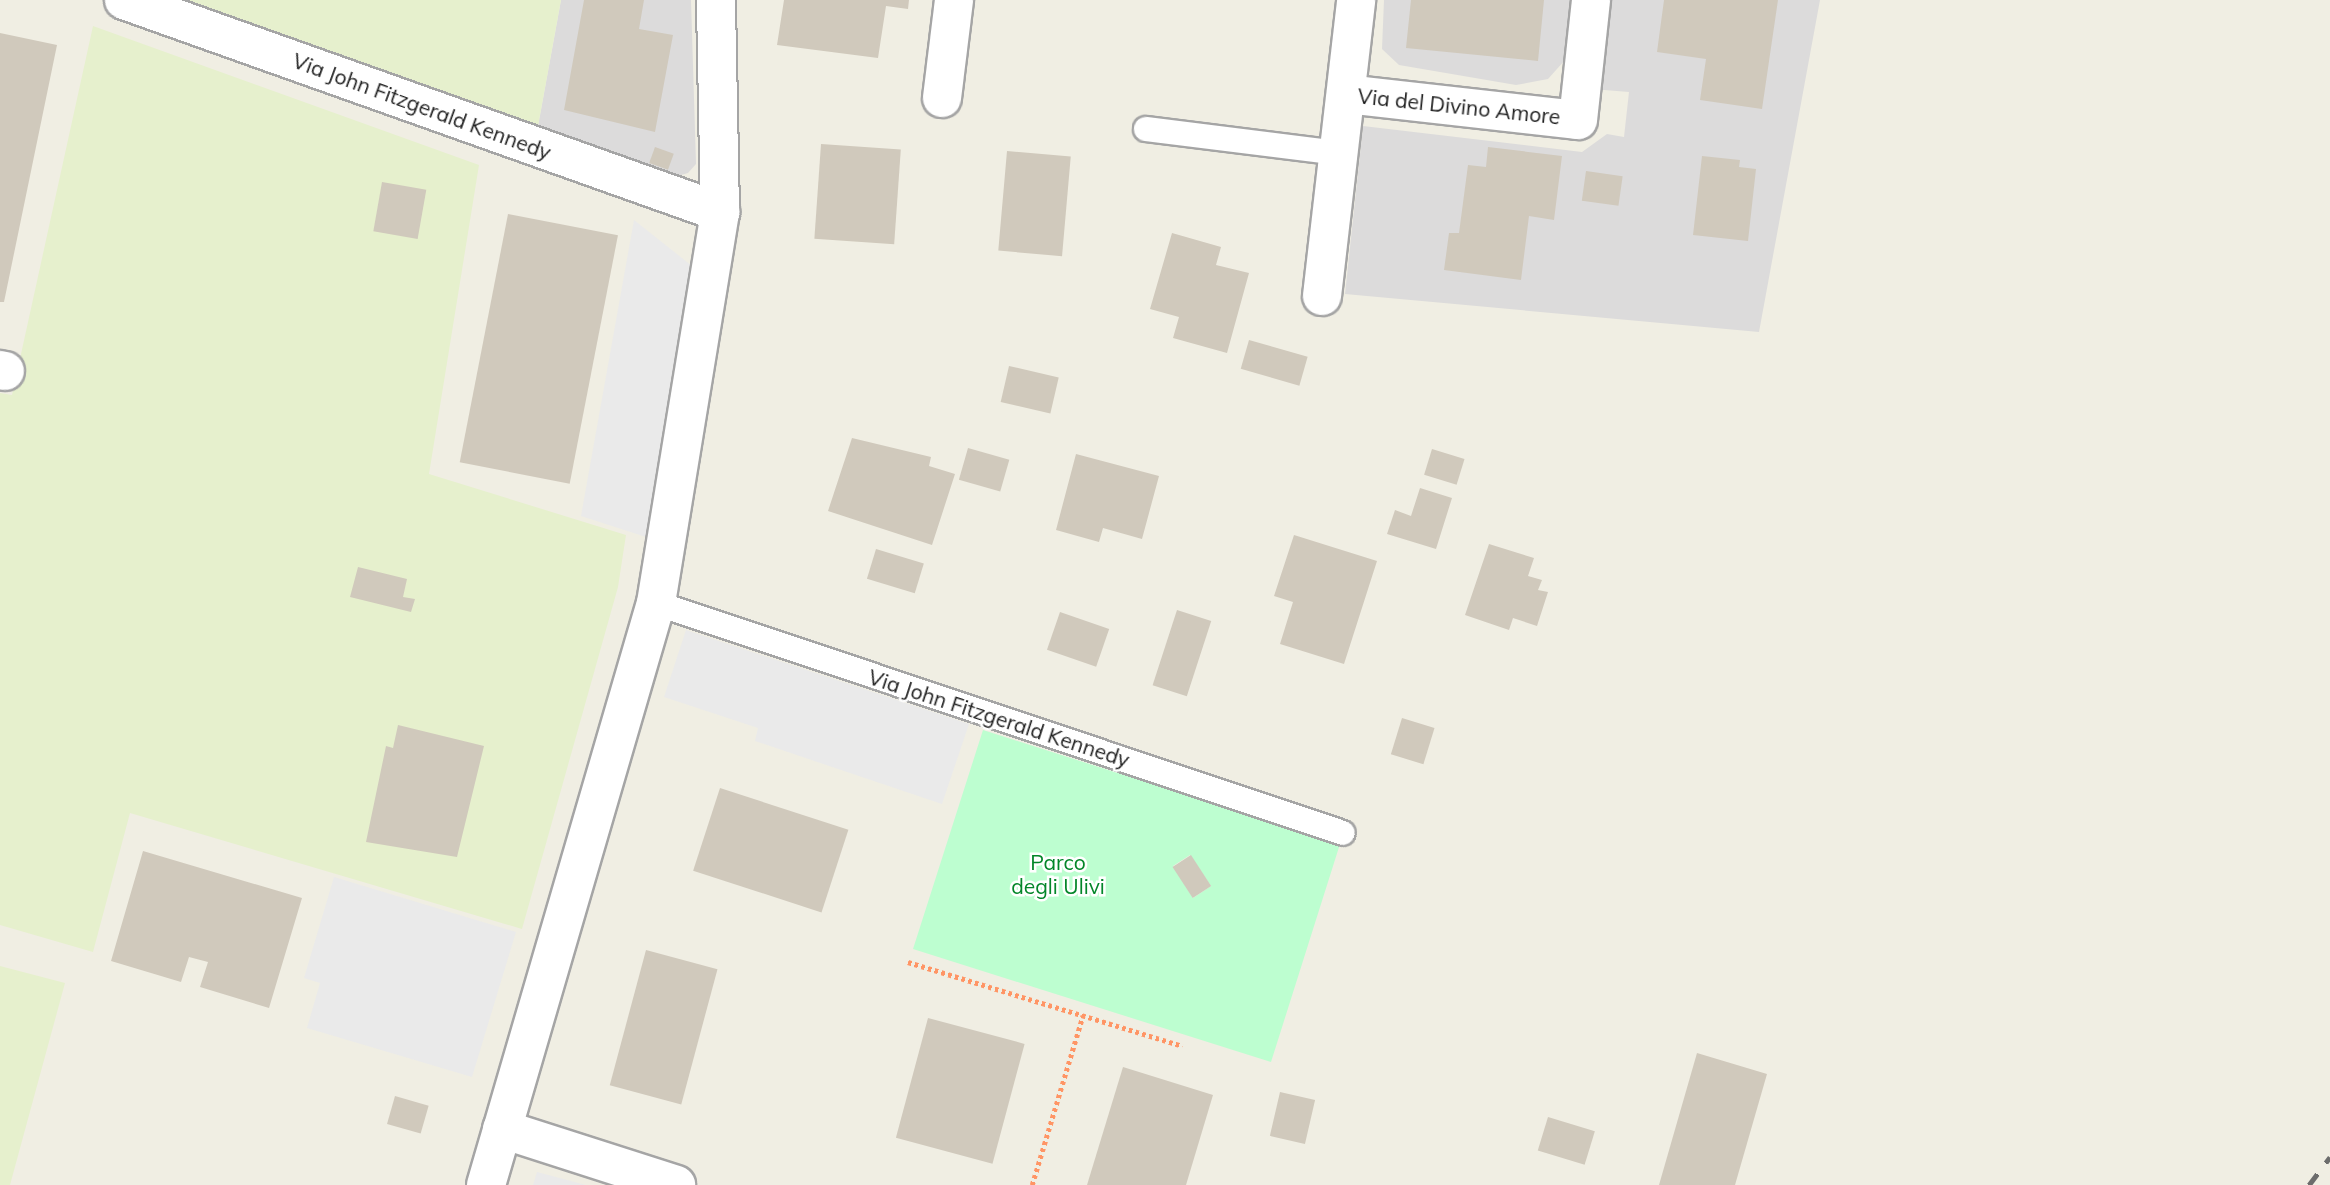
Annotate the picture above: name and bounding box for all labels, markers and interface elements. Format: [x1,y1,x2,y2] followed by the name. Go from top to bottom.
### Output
[289,47,555,165] street label: Via John Fitzgerald Kennedy
[1356,83,1562,129] street label: Via del Divino Amore
[865,664,1133,772] street label: Via John Fitzgerald Kennedy
[1011,849,1105,899] park label: Parco degli Ulivi

